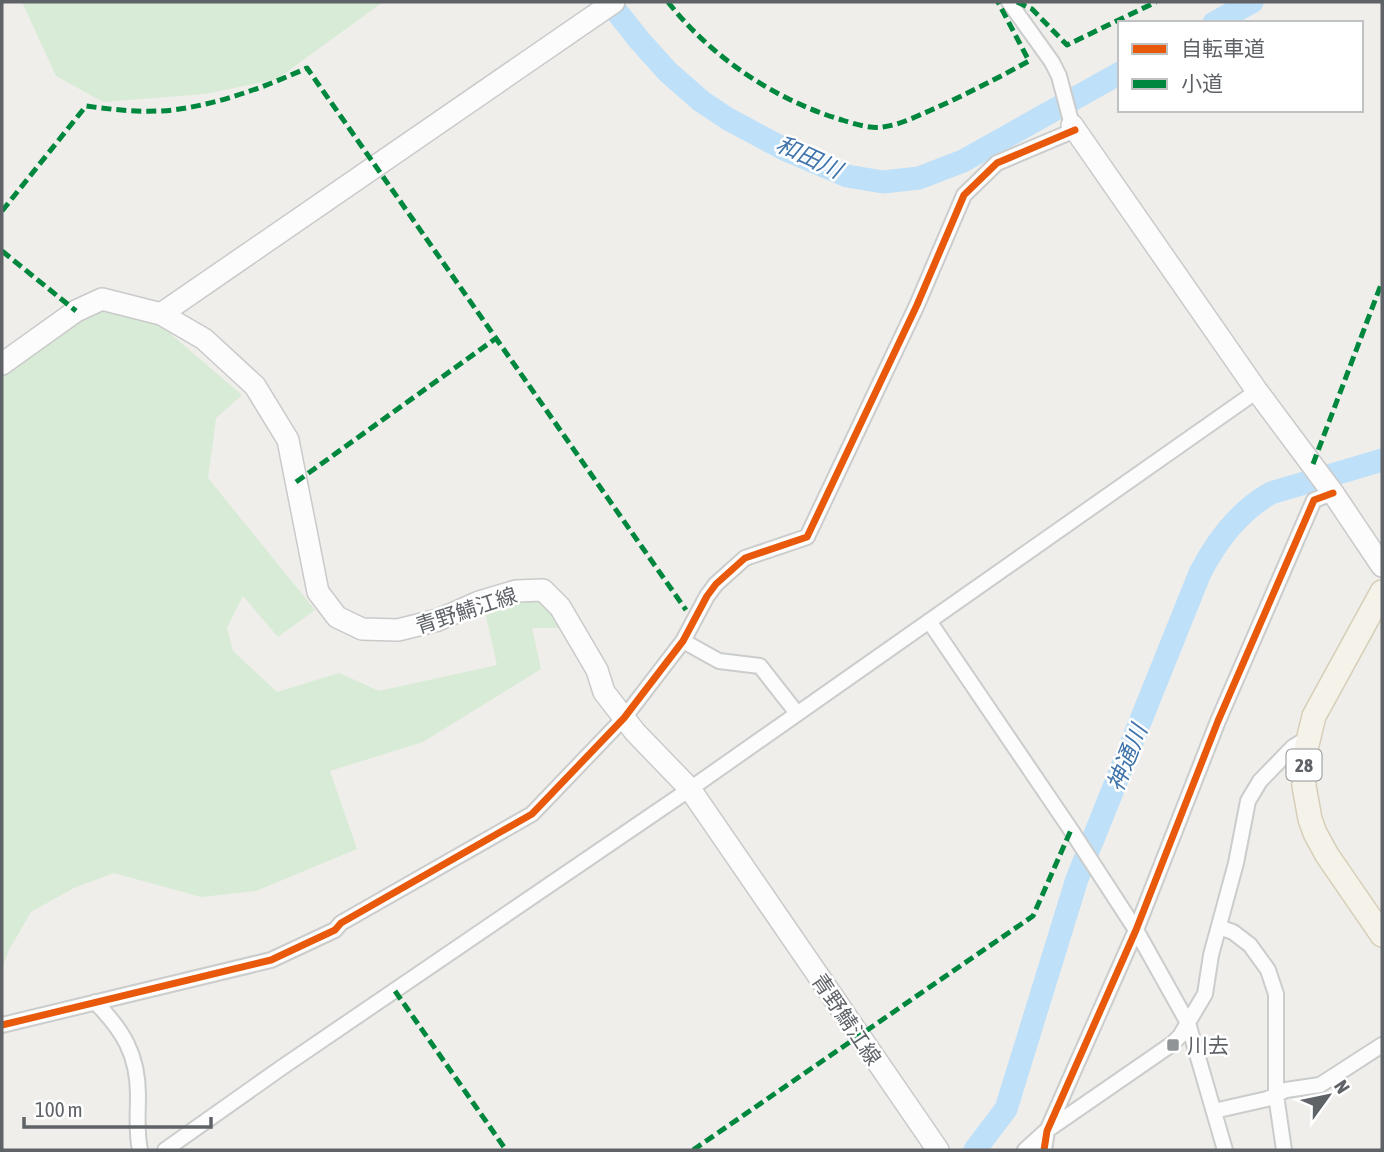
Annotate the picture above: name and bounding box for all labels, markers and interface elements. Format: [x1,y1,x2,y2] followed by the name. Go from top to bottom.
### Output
[1118,21,1363,112] legend
[1181,36,1265,60] text: 自転車道
[1181,71,1223,95] text: 小道
[772,131,848,185] water label: 和田川
[412,582,520,638] street label: 青野鯖江線
[1102,718,1153,795] water label: 神通川
[1286,750,1322,780] road number: 28
[808,969,886,1069] street label: 青野鯖江線
[1187,1033,1229,1057] place label: 川去
[1165,1037,1181,1053] marker: 川去
[1293,1061,1363,1131] north arrow
[1330,1076,1355,1097] text: N
[24,1086,212,1130] scale bar
[35,1097,83,1121] text: 100 m

